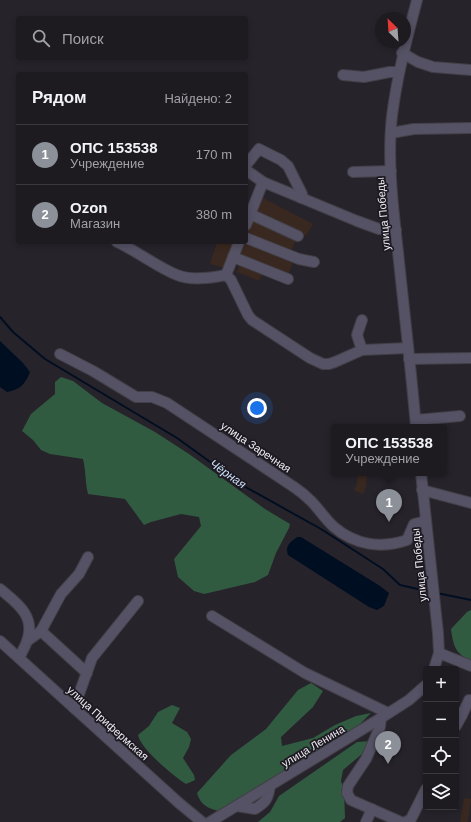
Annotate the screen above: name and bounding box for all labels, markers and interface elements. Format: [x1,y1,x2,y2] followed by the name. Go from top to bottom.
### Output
[375,12,411,48] north arrow
[16,16,248,60] search box
[30,27,52,49] icon: search
[62,30,104,47] text: Поиск
[32,88,87,107] text: Рядом
[164,91,232,106] text: Найдено: 2
[70,139,158,156] text: ОПС 153538
[41,147,49,162] text: 1
[196,147,232,162] text: 170 m
[70,156,145,171] text: Учреждение
[374,177,392,251] street label: улица Победы
[70,199,108,216] text: Ozon
[41,207,49,222] text: 2
[196,207,232,222] text: 380 m
[70,216,120,231] text: Магазин
[247,398,267,418] your location
[219,419,293,475] street label: улица Заречная
[331,424,447,476] popup
[345,434,433,451] text: ОПС 153538
[345,451,420,466] text: Учреждение
[207,456,249,492] water label: Чёрная
[376,489,402,522] pin: 1
[409,528,429,602] street label: улица Победы
[423,666,459,810] map controls
[423,666,459,702] button: +
[65,683,151,763] street label: улица Прифермская
[423,702,459,738] button: −
[279,722,347,769] street label: улица Ленина
[375,731,401,764] pin: 2
[423,738,459,774] button: locate
[423,774,459,810] button: layers

